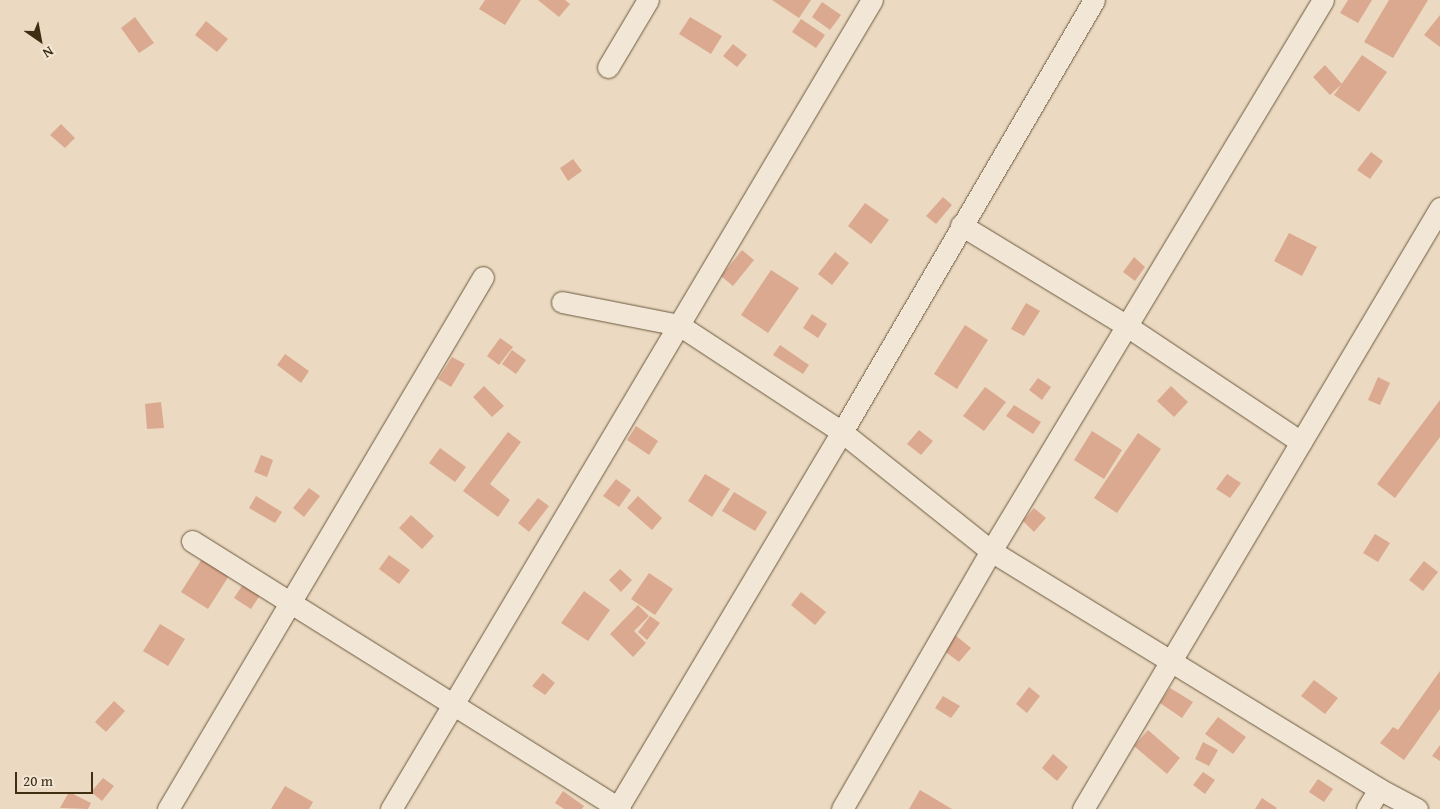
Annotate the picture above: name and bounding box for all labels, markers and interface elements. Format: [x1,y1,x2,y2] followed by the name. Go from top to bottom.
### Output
[15,15,65,65] north arrow
[39,42,58,64] text: N
[18,762,95,794] scale bar
[23,770,53,791] text: 20 m

